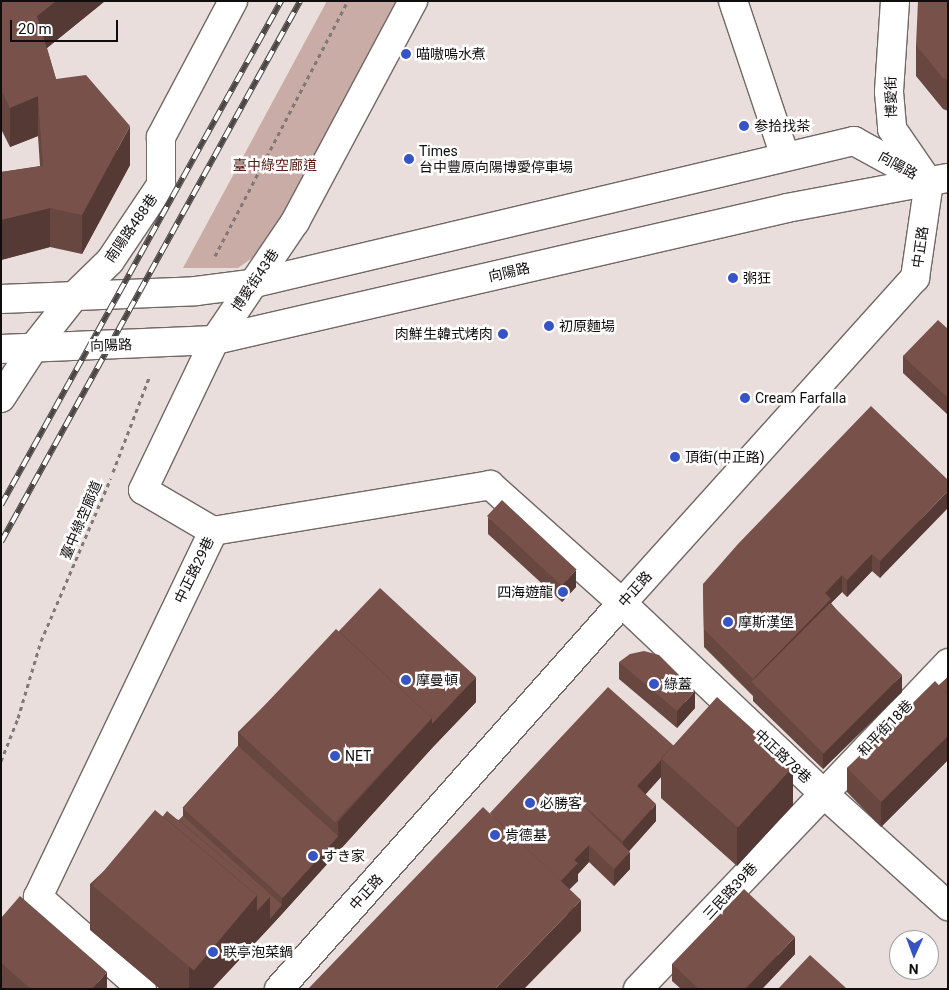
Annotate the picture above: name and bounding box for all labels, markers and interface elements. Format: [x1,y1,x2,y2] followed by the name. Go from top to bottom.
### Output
[12,10,120,42] scale bar
[18,20,52,38] text: 20 m
[416,46,486,62] place label: 喵嗷嗚水煮
[400,48,412,60] marker: 喵嗷嗚水煮
[882,76,900,118] street label: 博愛街
[754,118,810,134] place label: 参拾找茶
[738,120,750,132] marker: 参拾找茶
[419,143,573,176] place label: Times 台中豐原向陽博愛停車場
[876,147,920,183] street label: 向陽路
[403,153,415,165] marker: Times 台中豐原向陽博愛停車場
[233,157,317,173] park label: 臺中綠空廊道
[101,191,161,265] street label: 南陽路488巷
[909,225,931,269] street label: 中正路
[228,246,282,314] street label: 博愛街43巷
[487,259,531,285] street label: 向陽路
[743,270,771,286] place label: 粥狂
[727,272,739,284] marker: 粥狂
[559,318,615,334] place label: 初原麵場
[543,320,555,332] marker: 初原麵場
[395,326,493,342] place label: 肉鮮生韓式烤肉
[497,328,509,340] marker: 肉鮮生韓式烤肉
[90,336,132,354] street label: 向陽路
[755,390,846,406] place label: Cream Farfalla
[739,392,751,404] marker: Cream Farfalla
[685,449,765,465] place label: 頂街(中正路)
[669,451,681,463] marker: 頂街(中正路)
[57,478,105,562] street label: 臺中綠空廊道
[171,534,217,606] street label: 中正路29巷
[615,568,655,610] street label: 中正路
[497,584,553,600] place label: 四海遊龍
[557,586,569,598] marker: 四海遊龍
[738,614,794,630] place label: 摩斯漢堡
[722,616,734,628] marker: 摩斯漢堡
[416,672,458,688] place label: 摩曼頓
[400,674,412,686] marker: 摩曼頓
[664,676,692,692] place label: 綠蓋
[648,678,660,690] marker: 綠蓋
[854,696,916,760] street label: 和平街18巷
[751,725,815,787] street label: 中正路78巷
[345,748,371,764] place label: NET
[329,750,341,762] marker: NET
[540,795,582,811] place label: 必勝客
[524,797,536,809] marker: 必勝客
[505,827,547,843] place label: 肯德基
[489,829,501,841] marker: 肯德基
[323,848,365,864] place label: すき家
[307,850,319,862] marker: すき家
[699,859,761,923] street label: 三民路39巷
[346,871,386,913] street label: 中正路
[889,930,939,980] north arrow
[223,944,293,960] place label: 联亭泡菜鍋
[207,946,219,958] marker: 联亭泡菜鍋
[908,961,919,977] text: N

